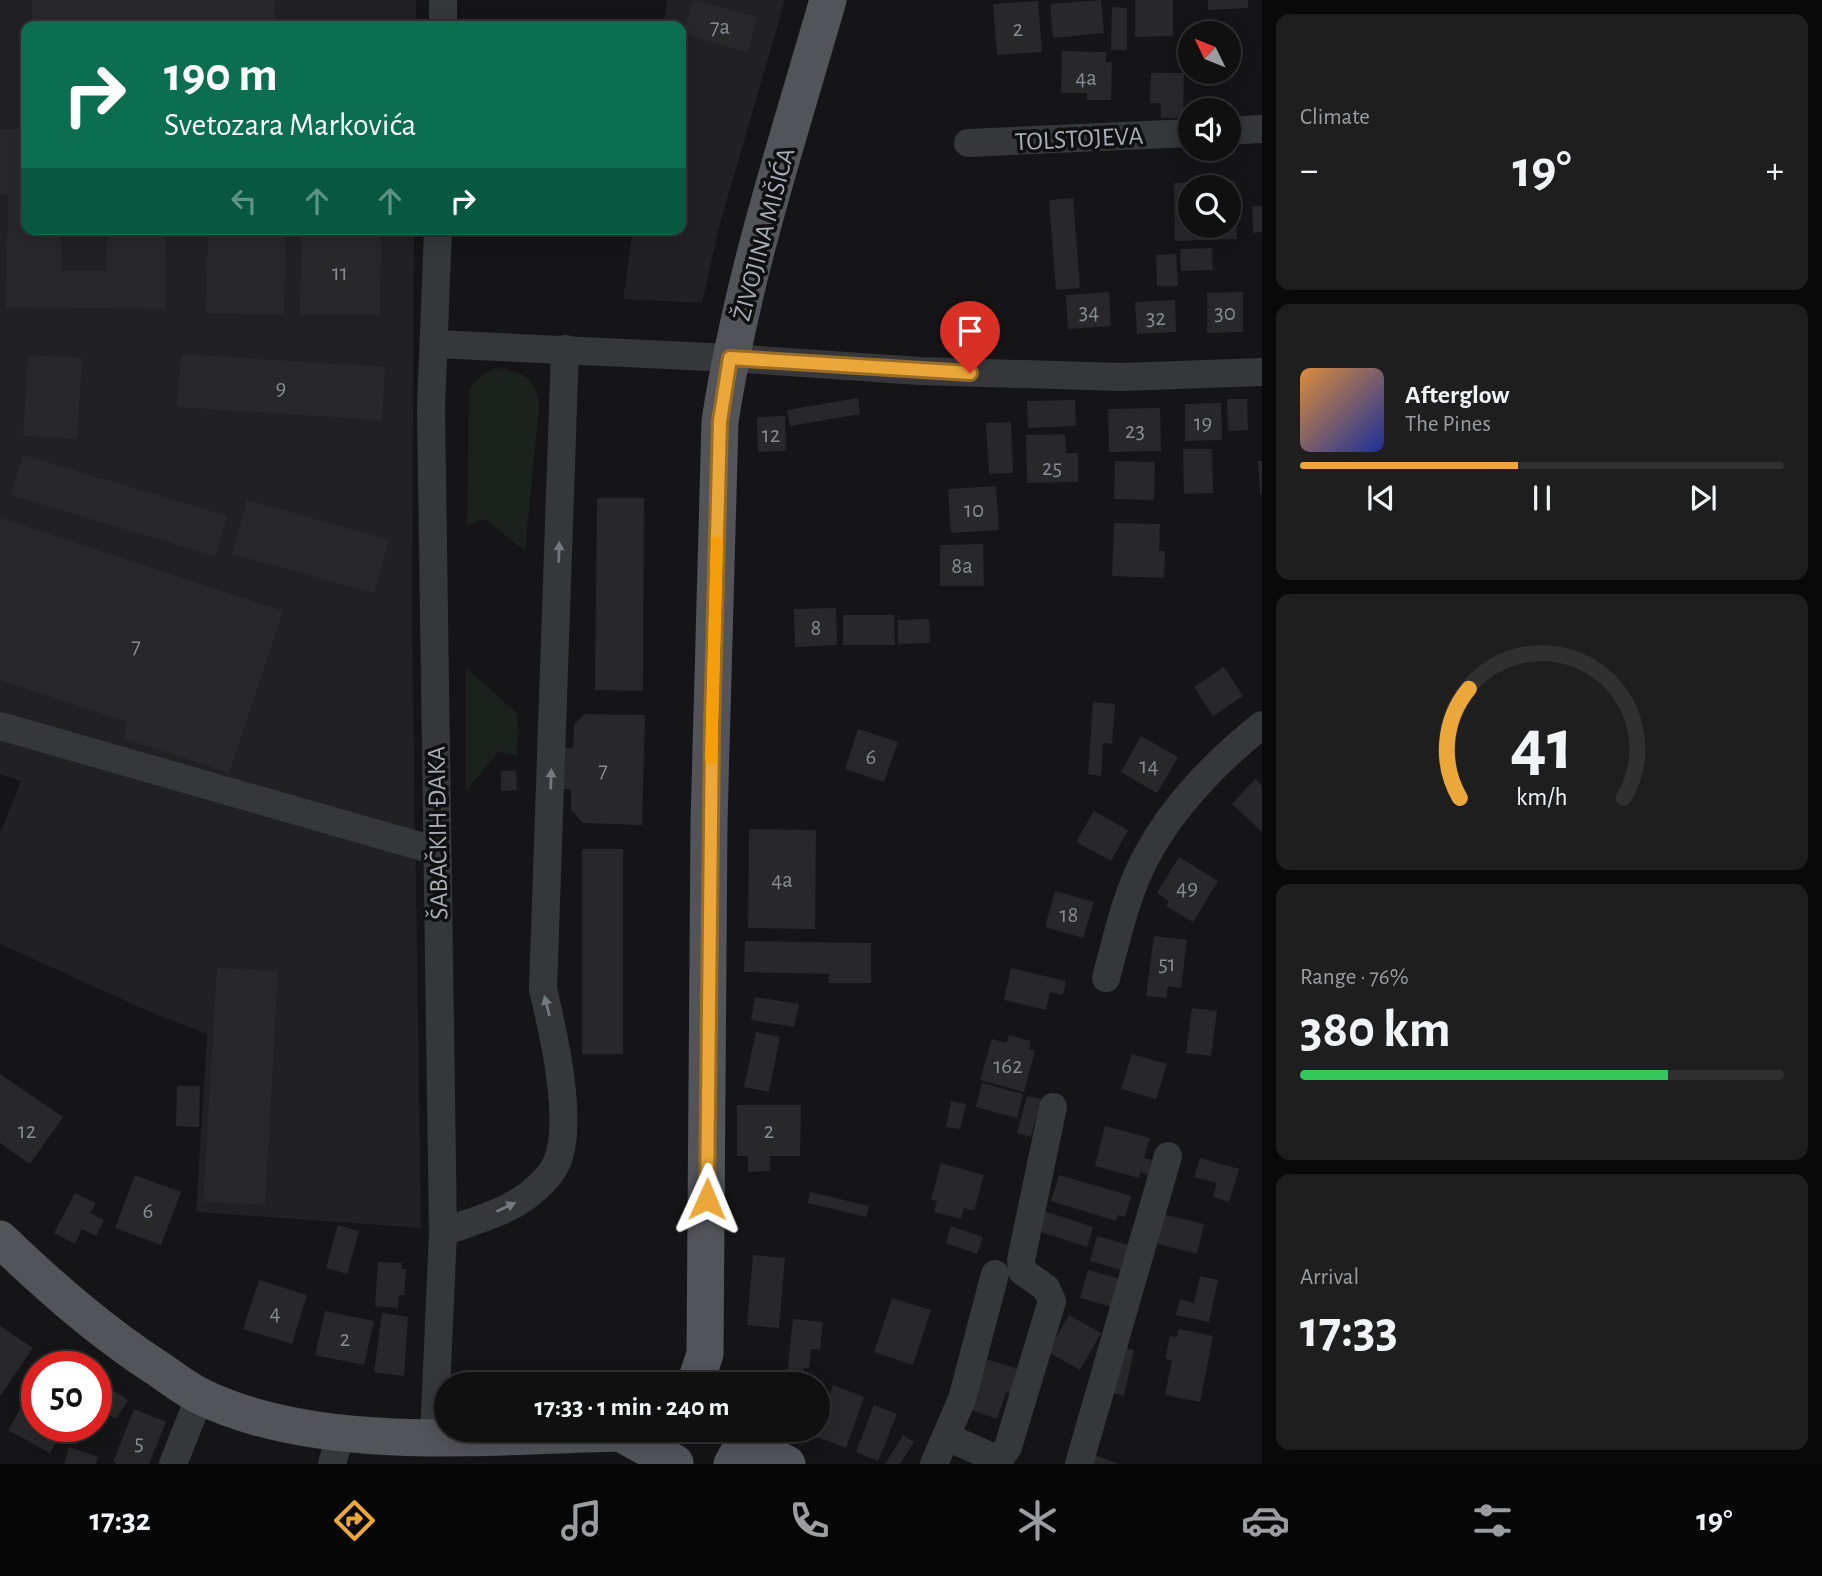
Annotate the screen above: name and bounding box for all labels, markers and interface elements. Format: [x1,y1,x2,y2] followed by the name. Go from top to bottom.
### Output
[710,16,730,39] house number: 7a
[1013,18,1023,41] house number: 2
[1178,21,1241,84] north arrow
[1178,21,1241,238] map controls
[49,49,140,140] icon: right
[164,51,278,100] text: 190 m
[1075,67,1097,90] house number: 4a
[1178,98,1241,161] button: sound
[1300,106,1370,129] text: Climate
[164,109,416,141] text: Svetozara Markovića
[1014,123,1144,155] street label: TOLSTOJEVA
[726,144,800,324] street label: ŽIVOJINA MIŠIĆA
[1512,144,1572,196] text: 19°
[1300,152,1318,190] text: −
[1766,152,1784,190] text: +
[1178,175,1241,238] button: search
[225,182,263,220] icon: left
[298,182,336,220] icon: ahead
[371,182,409,220] icon: ahead
[444,182,482,220] icon: right
[332,262,348,285] house number: 11
[940,301,1000,373] pin
[1079,301,1099,324] house number: 34
[1214,302,1236,325] house number: 30
[1146,307,1166,330] house number: 32
[951,312,989,350] icon: arrive
[276,377,286,400] house number: 9
[1405,382,1509,408] text: Afterglow
[1194,412,1212,435] house number: 19
[1405,413,1491,436] text: The Pines
[1125,420,1145,443] house number: 23
[762,424,780,447] house number: 12
[1042,457,1062,480] house number: 25
[1362,479,1400,517] icon: previous
[1523,479,1561,517] icon: pause
[1684,479,1722,517] icon: next
[964,499,984,522] house number: 10
[554,541,565,563] one-way arrow
[951,555,973,578] house number: 8a
[811,617,821,640] house number: 8
[131,635,141,658] house number: 7
[1511,710,1573,783] text: 41
[422,746,453,920] street label: ŠABAČKIH ĐAKA
[866,746,876,769] house number: 6
[1140,755,1158,778] house number: 14
[598,759,608,782] house number: 7
[545,768,556,790] one-way arrow
[1516,785,1568,810] text: km/h
[771,869,793,892] house number: 4a
[1176,877,1198,900] house number: 49
[1060,904,1078,927] house number: 18
[1158,953,1176,976] house number: 51
[1300,966,1409,989] text: Range · 76%
[541,995,552,1017] one-way arrow
[1300,1004,1451,1056] text: 380 km
[993,1055,1023,1078] house number: 162
[18,1120,36,1143] house number: 12
[764,1120,774,1143] house number: 2
[670,1162,744,1236] position arrow
[143,1200,153,1223] house number: 6
[496,1201,516,1213] one-way arrow
[1300,1266,1359,1289] text: Arrival
[269,1302,281,1325] house number: 4
[1300,1304,1398,1356] text: 17:33
[340,1328,350,1351] house number: 2
[21,1351,112,1442] speed limit sign: 50
[534,1394,730,1420] text: 17:33 · 1 min · 240 m
[134,1432,144,1455] house number: 5
[330,1496,379,1545] icon: directions
[557,1496,606,1545] icon: music
[785,1496,834,1545] icon: phone
[1013,1496,1062,1545] icon: climate
[1241,1496,1290,1545] icon: car
[1468,1496,1517,1545] icon: filters
[89,1504,151,1536] text: 17:32
[1696,1504,1733,1536] text: 19°

